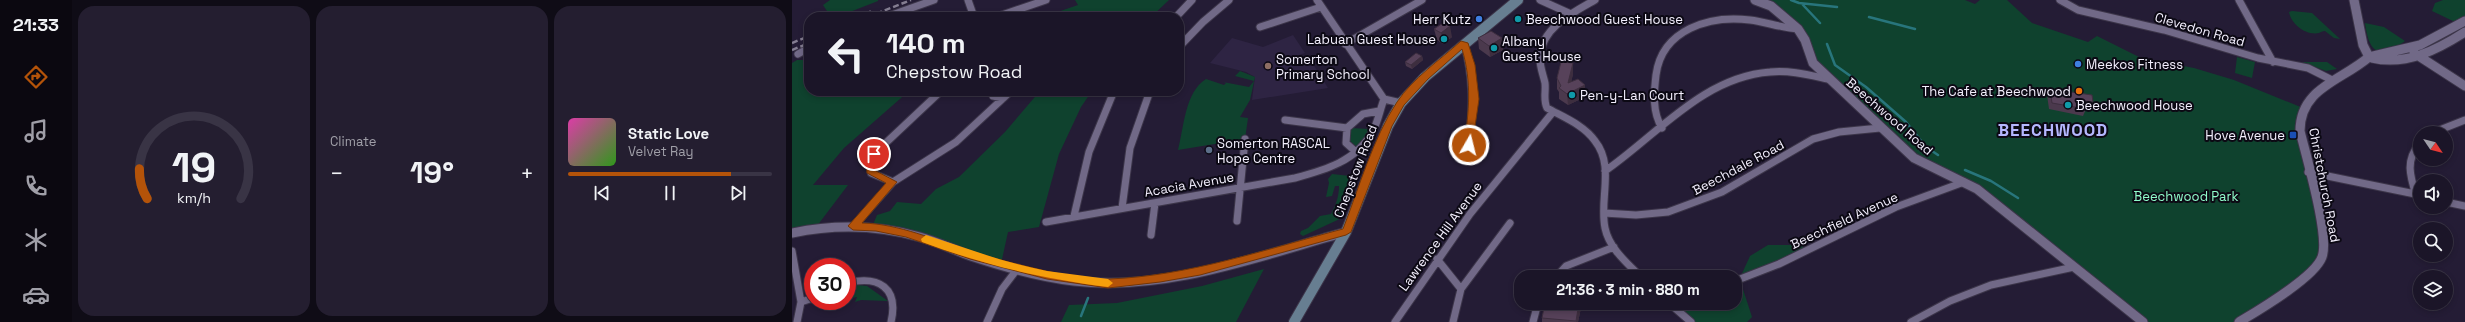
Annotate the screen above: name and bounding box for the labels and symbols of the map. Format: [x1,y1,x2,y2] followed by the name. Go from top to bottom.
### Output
[2153,8,2247,50] street label: Clevedon Road
[1413,11,1471,28] place label: Herr Kutz
[1526,11,1683,28] place label: Beechwood Guest House
[1474,14,1484,24] marker: Herr Kutz
[1513,14,1523,24] marker: Beechwood Guest House
[1307,31,1436,48] place label: Labuan Guest House
[1502,33,1581,65] place label: Albany Guest House
[1439,34,1449,44] marker: Labuan Guest House
[1489,43,1499,53] marker: Albany Guest House
[1276,51,1370,83] place label: Somerton Primary School
[2086,56,2183,73] place label: Meekos Fitness
[2073,59,2083,69] marker: Meekos Fitness
[1263,61,1273,71] marker: Somerton Primary School
[1843,74,1937,159] street label: Beechwood Road
[1922,83,2071,100] place label: The Cafe at Beechwood
[2074,86,2084,96] marker: The Cafe at Beechwood
[1580,87,1684,104] place label: Pen-y-Lan Court
[1567,90,1577,100] marker: Pen-y-Lan Court
[2076,97,2193,114] place label: Beechwood House
[2063,100,2073,110] marker: Beechwood House
[1998,119,2108,141] district label: BEECHWOOD
[1330,122,1381,220] street label: Chepstow Road
[1448,124,1490,166] position arrow
[2305,126,2344,244] street label: Christchurch Road
[2413,126,2453,166] north arrow
[2205,127,2285,144] place label: Hove Avenue
[2288,130,2298,140] marker: Hove Avenue
[1217,135,1330,167] place label: Somerton RASCAL Hope Centre
[1689,136,1787,199] street label: Beechdale Road
[857,137,891,171] pin
[1204,145,1214,155] marker: Somerton RASCAL Hope Centre
[1143,168,1235,201] street label: Acacia Avenue
[1395,178,1486,294] street label: Lawrence Hill Avenue
[1788,188,1901,253] street label: Beechfield Avenue
[2134,188,2238,205] park label: Beechwood Park
[804,258,856,310] speed limit sign: 30

